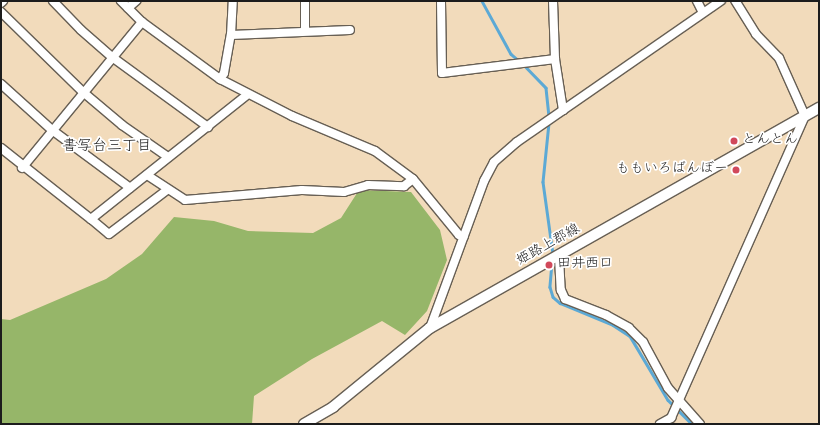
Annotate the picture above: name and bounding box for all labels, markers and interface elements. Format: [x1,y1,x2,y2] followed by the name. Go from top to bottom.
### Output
[742,133,798,149] place label: とんとん
[729,136,739,146] marker: とんとん
[62,139,152,157] district label: 書写台三丁目
[616,162,728,178] place label: ももいろばんぼー
[731,165,741,175] marker: ももいろばんぼー
[514,222,584,270] street label: 姫路上郡線
[557,257,613,273] place label: 田井西口
[544,260,554,270] marker: 田井西口

